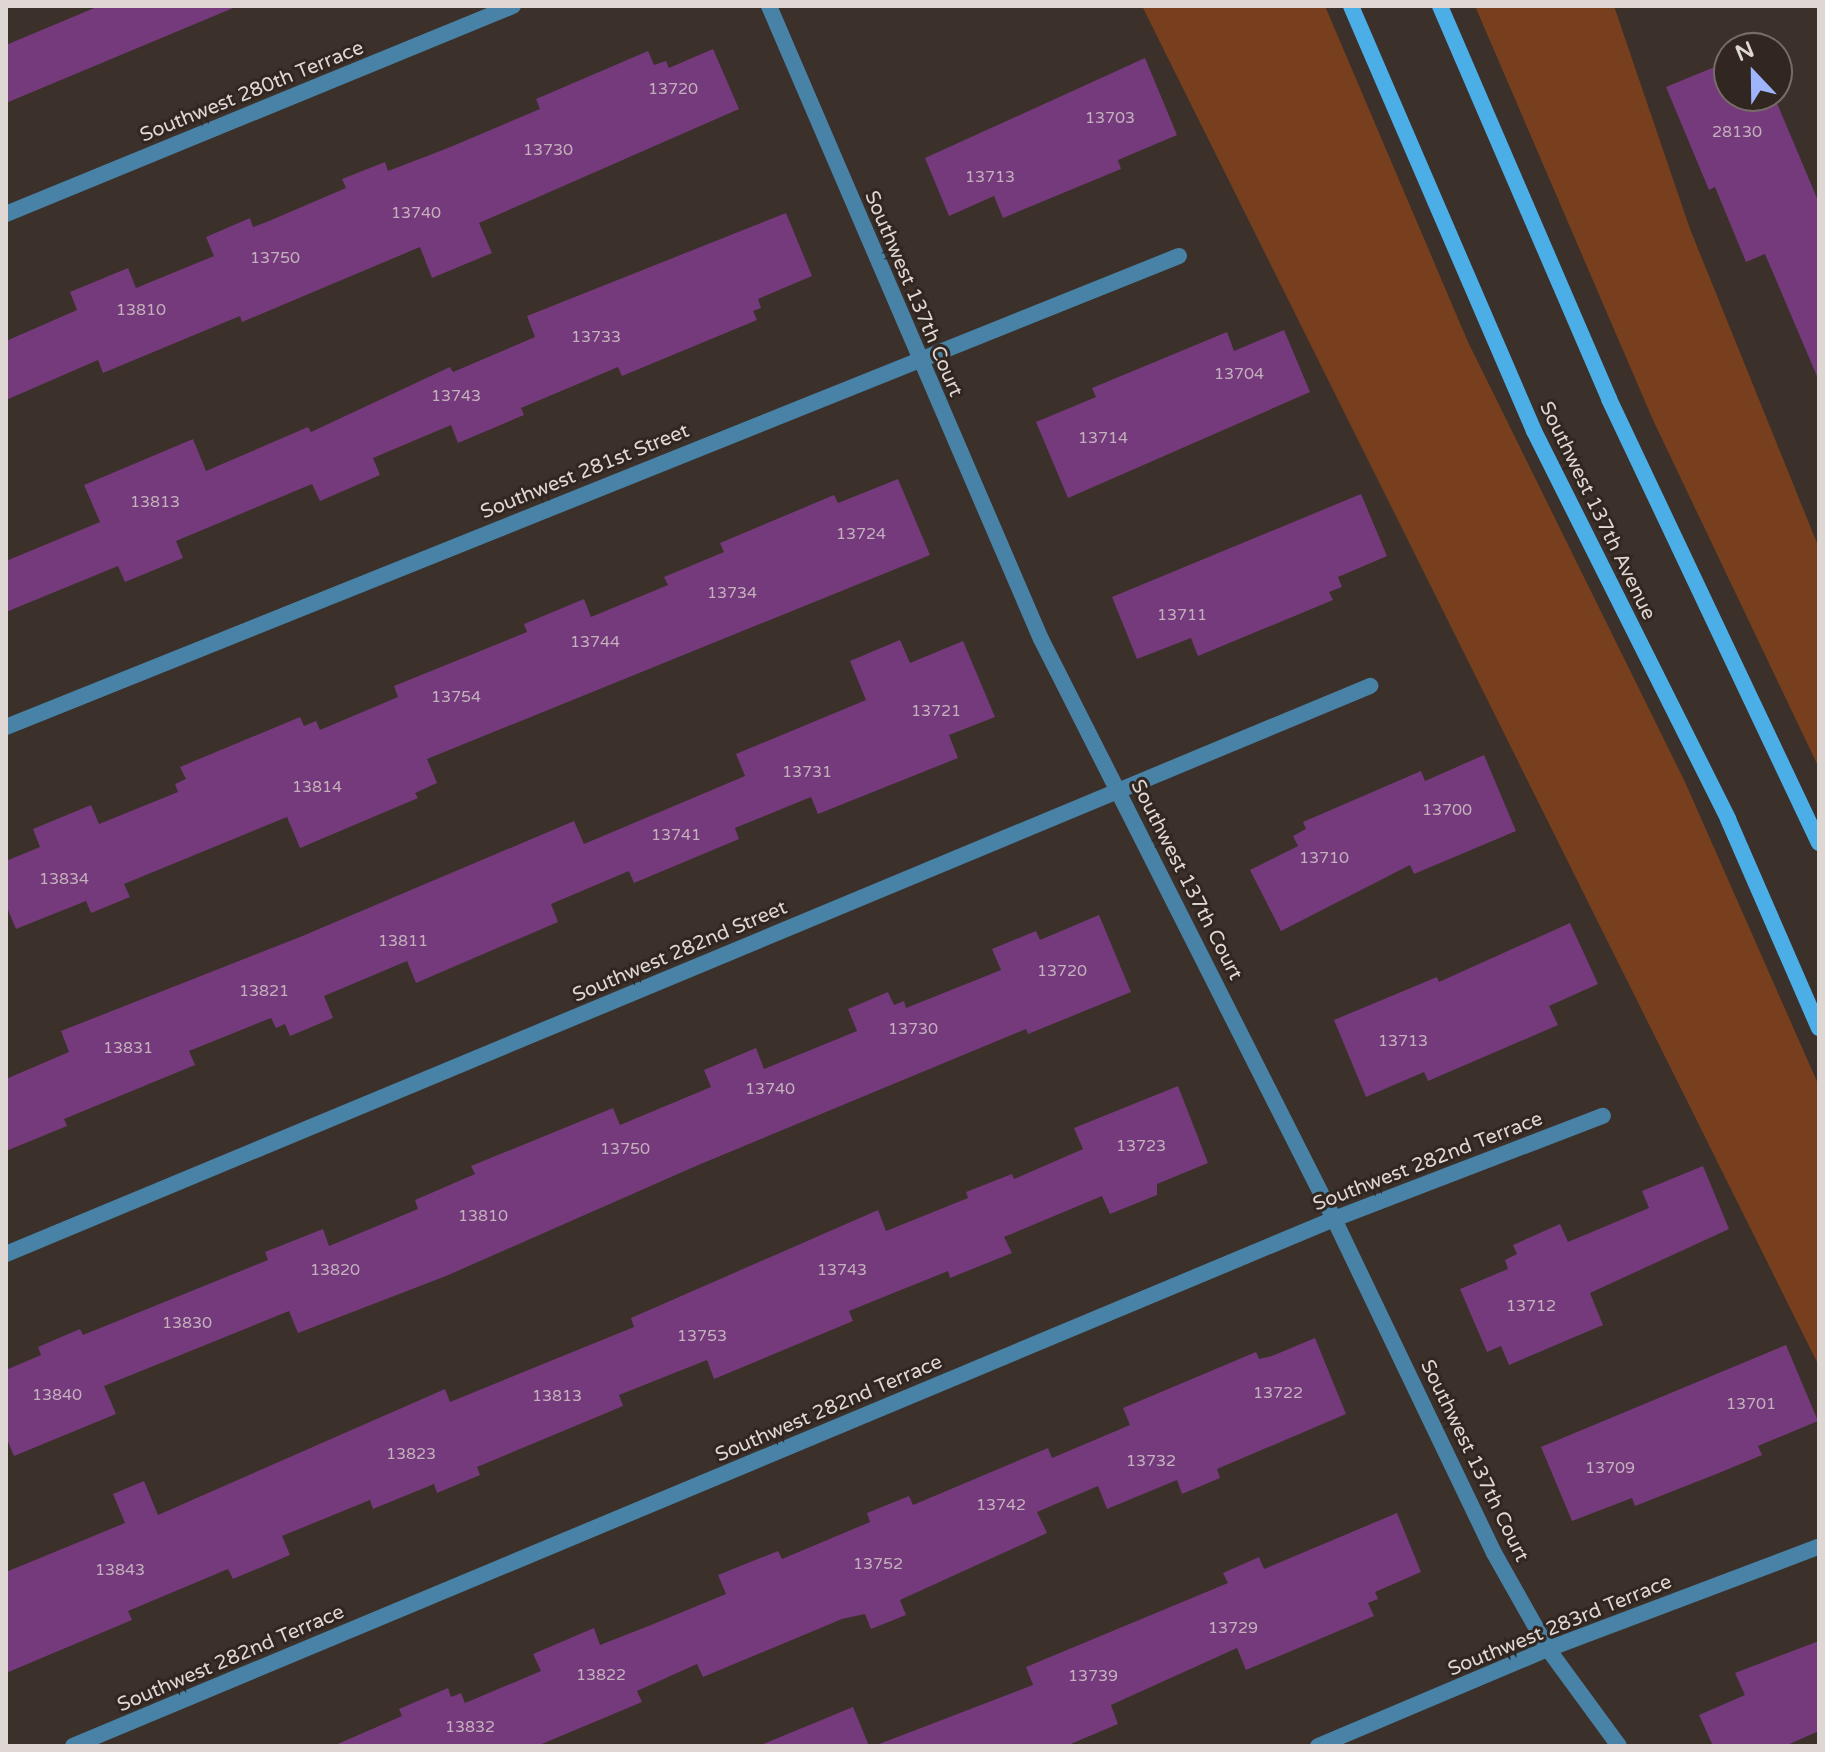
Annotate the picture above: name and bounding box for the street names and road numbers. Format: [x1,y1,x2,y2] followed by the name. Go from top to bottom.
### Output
[137,36,367,148] street label: Southwest 280th Terrace
[859,187,967,401] street label: Southwest 137th Court
[1534,398,1660,624] street label: Southwest 137th Avenue
[477,419,693,525] street label: Southwest 281st Street
[1125,776,1247,984] street label: Southwest 137th Court
[569,896,791,1008] street label: Southwest 282nd Street
[1310,1107,1546,1217] street label: Southwest 282nd Terrace
[712,1350,946,1468] street label: Southwest 282nd Terrace
[1415,1356,1533,1566] street label: Southwest 137th Court
[1445,1570,1675,1682] street label: Southwest 283rd Terrace
[114,1600,348,1718] street label: Southwest 282nd Terrace

